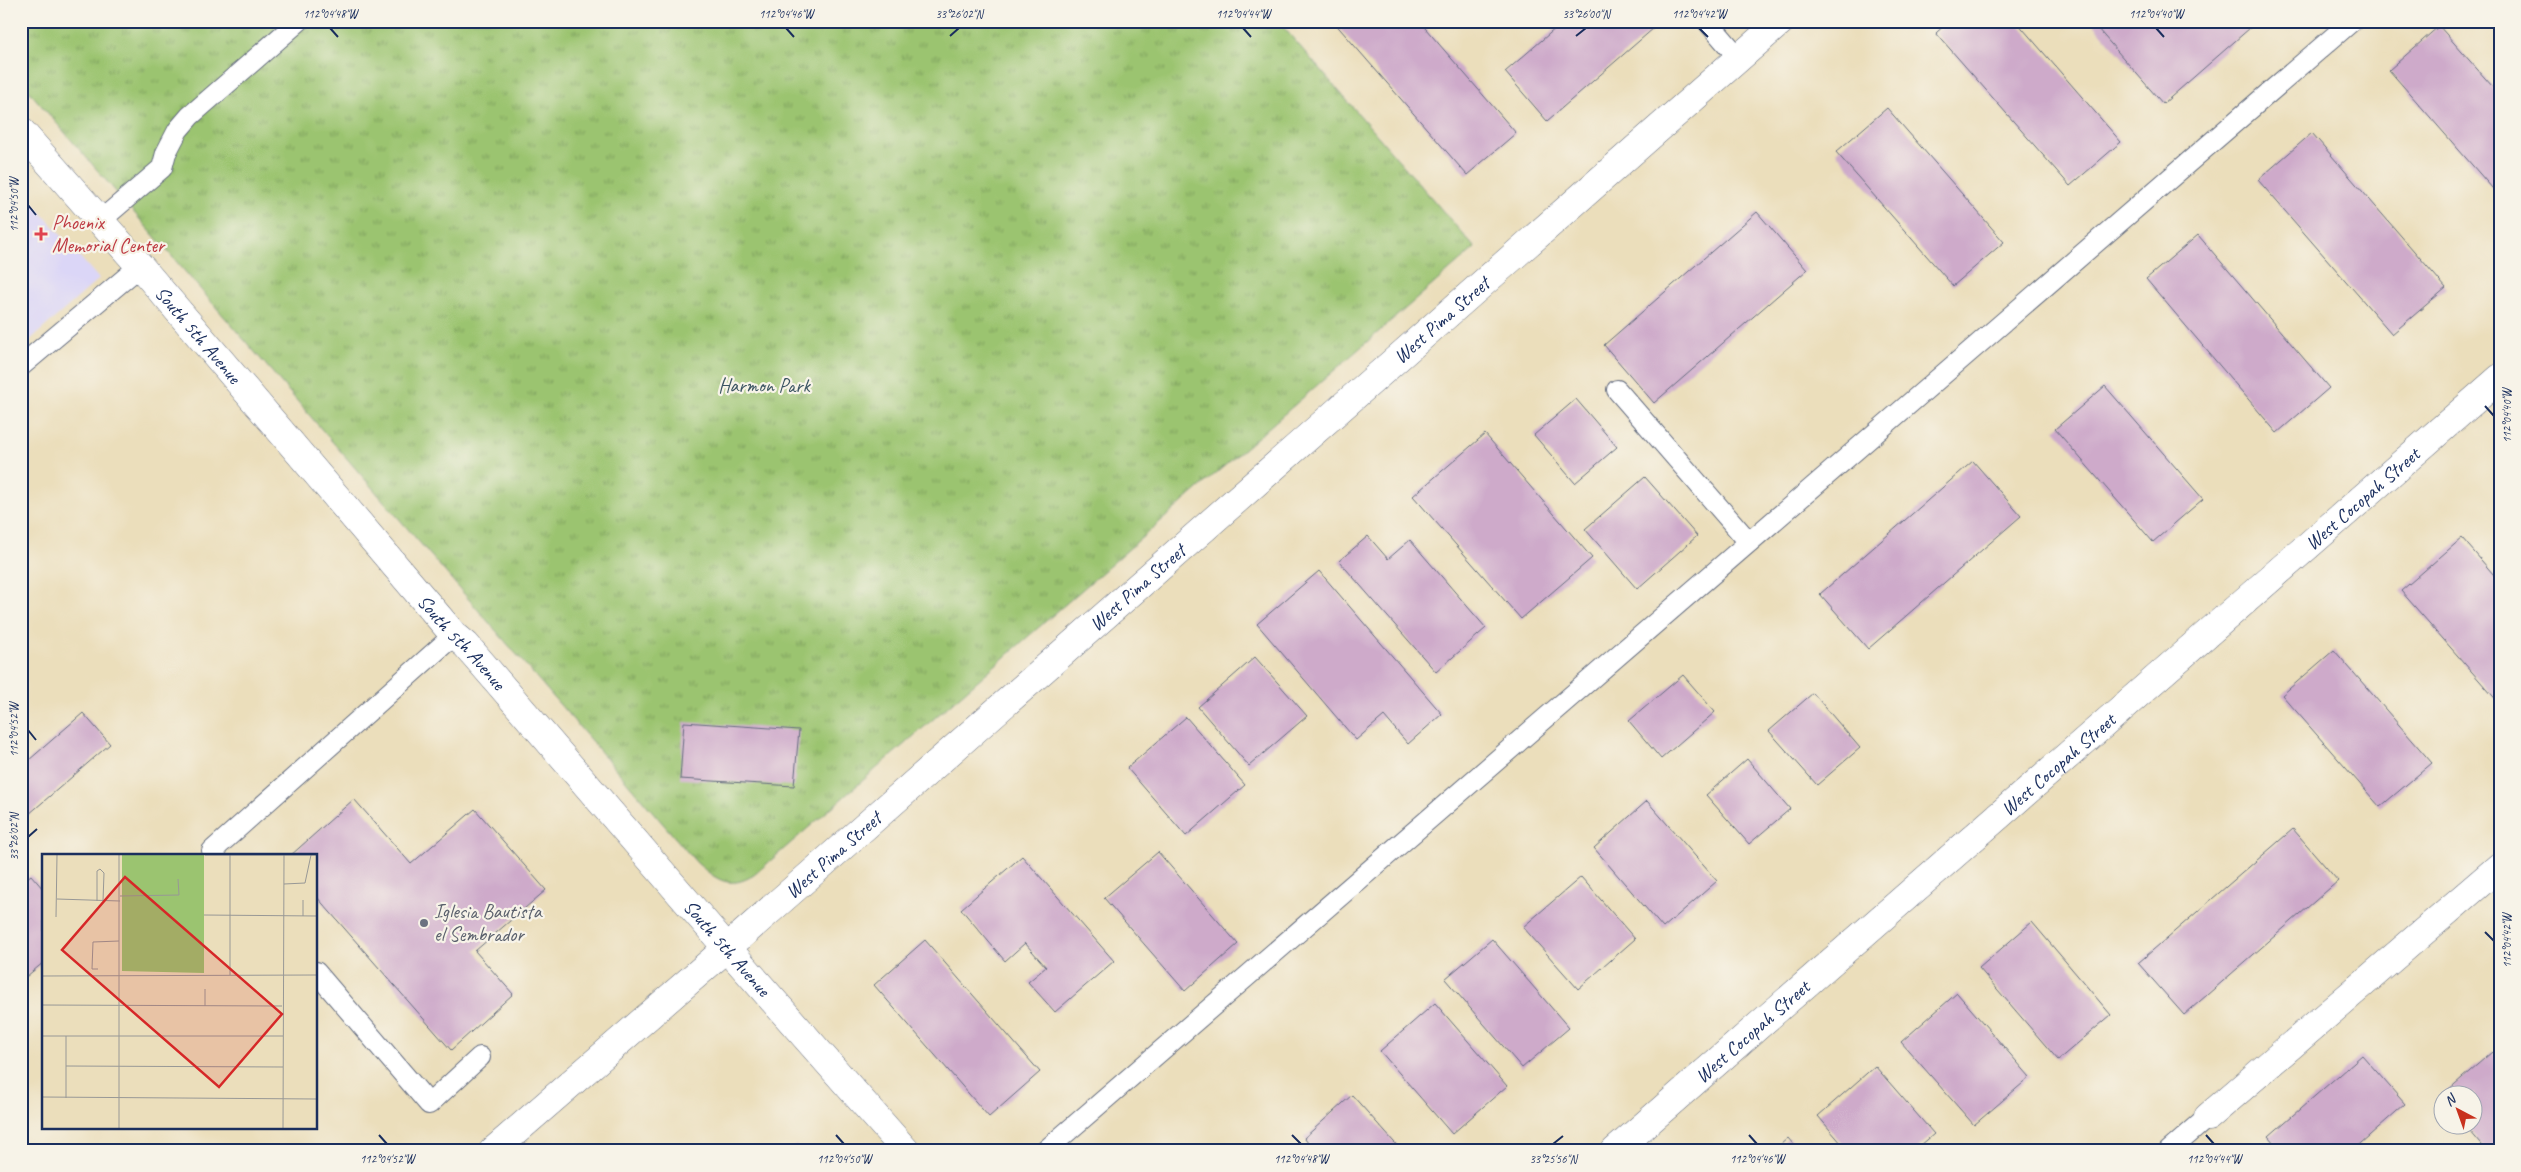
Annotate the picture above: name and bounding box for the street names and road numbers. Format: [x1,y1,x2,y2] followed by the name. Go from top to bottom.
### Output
[1388,269,1497,369] street label: West Pima Street
[150,281,247,390] street label: South 5th Avenue
[2300,440,2427,556] street label: West Cocopah Street
[1084,537,1193,637] street label: West Pima Street
[412,589,512,696] street label: South 5th Avenue
[1996,706,2122,821] street label: West Cocopah Street
[780,804,889,904] street label: West Pima Street
[678,895,777,1003] street label: South 5th Avenue
[1690,973,1817,1088] street label: West Cocopah Street

